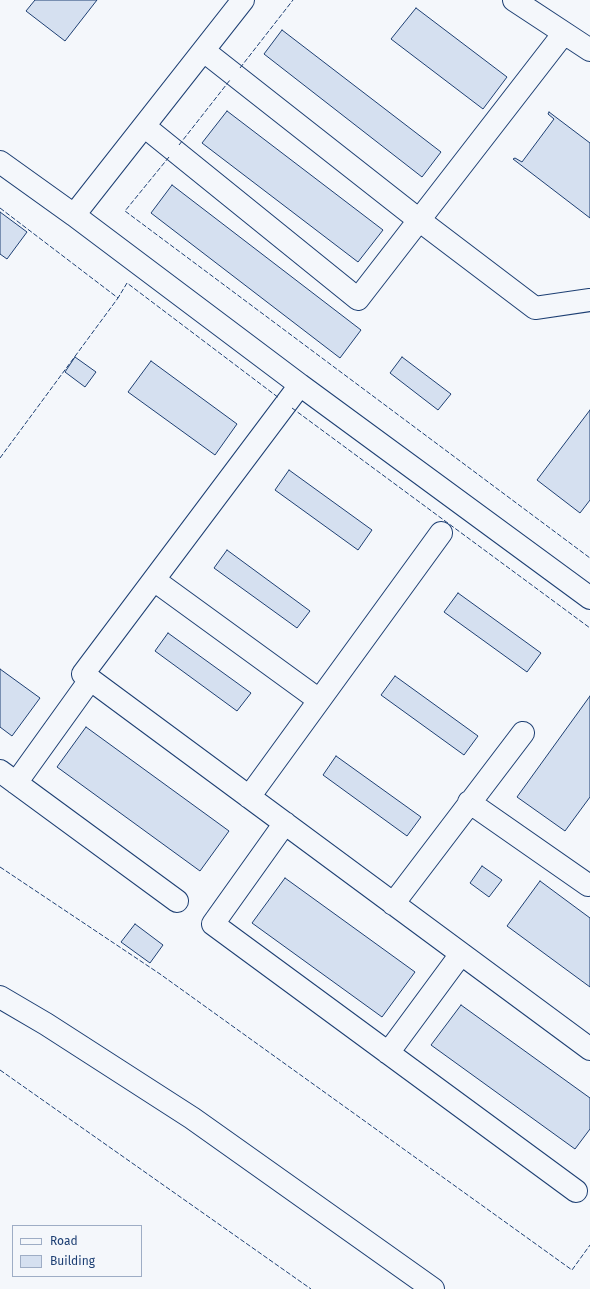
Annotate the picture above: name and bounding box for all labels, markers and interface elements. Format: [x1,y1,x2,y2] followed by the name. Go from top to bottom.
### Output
[12,1225,142,1277] legend
[50,1234,78,1248] text: Road
[50,1254,95,1268] text: Building

